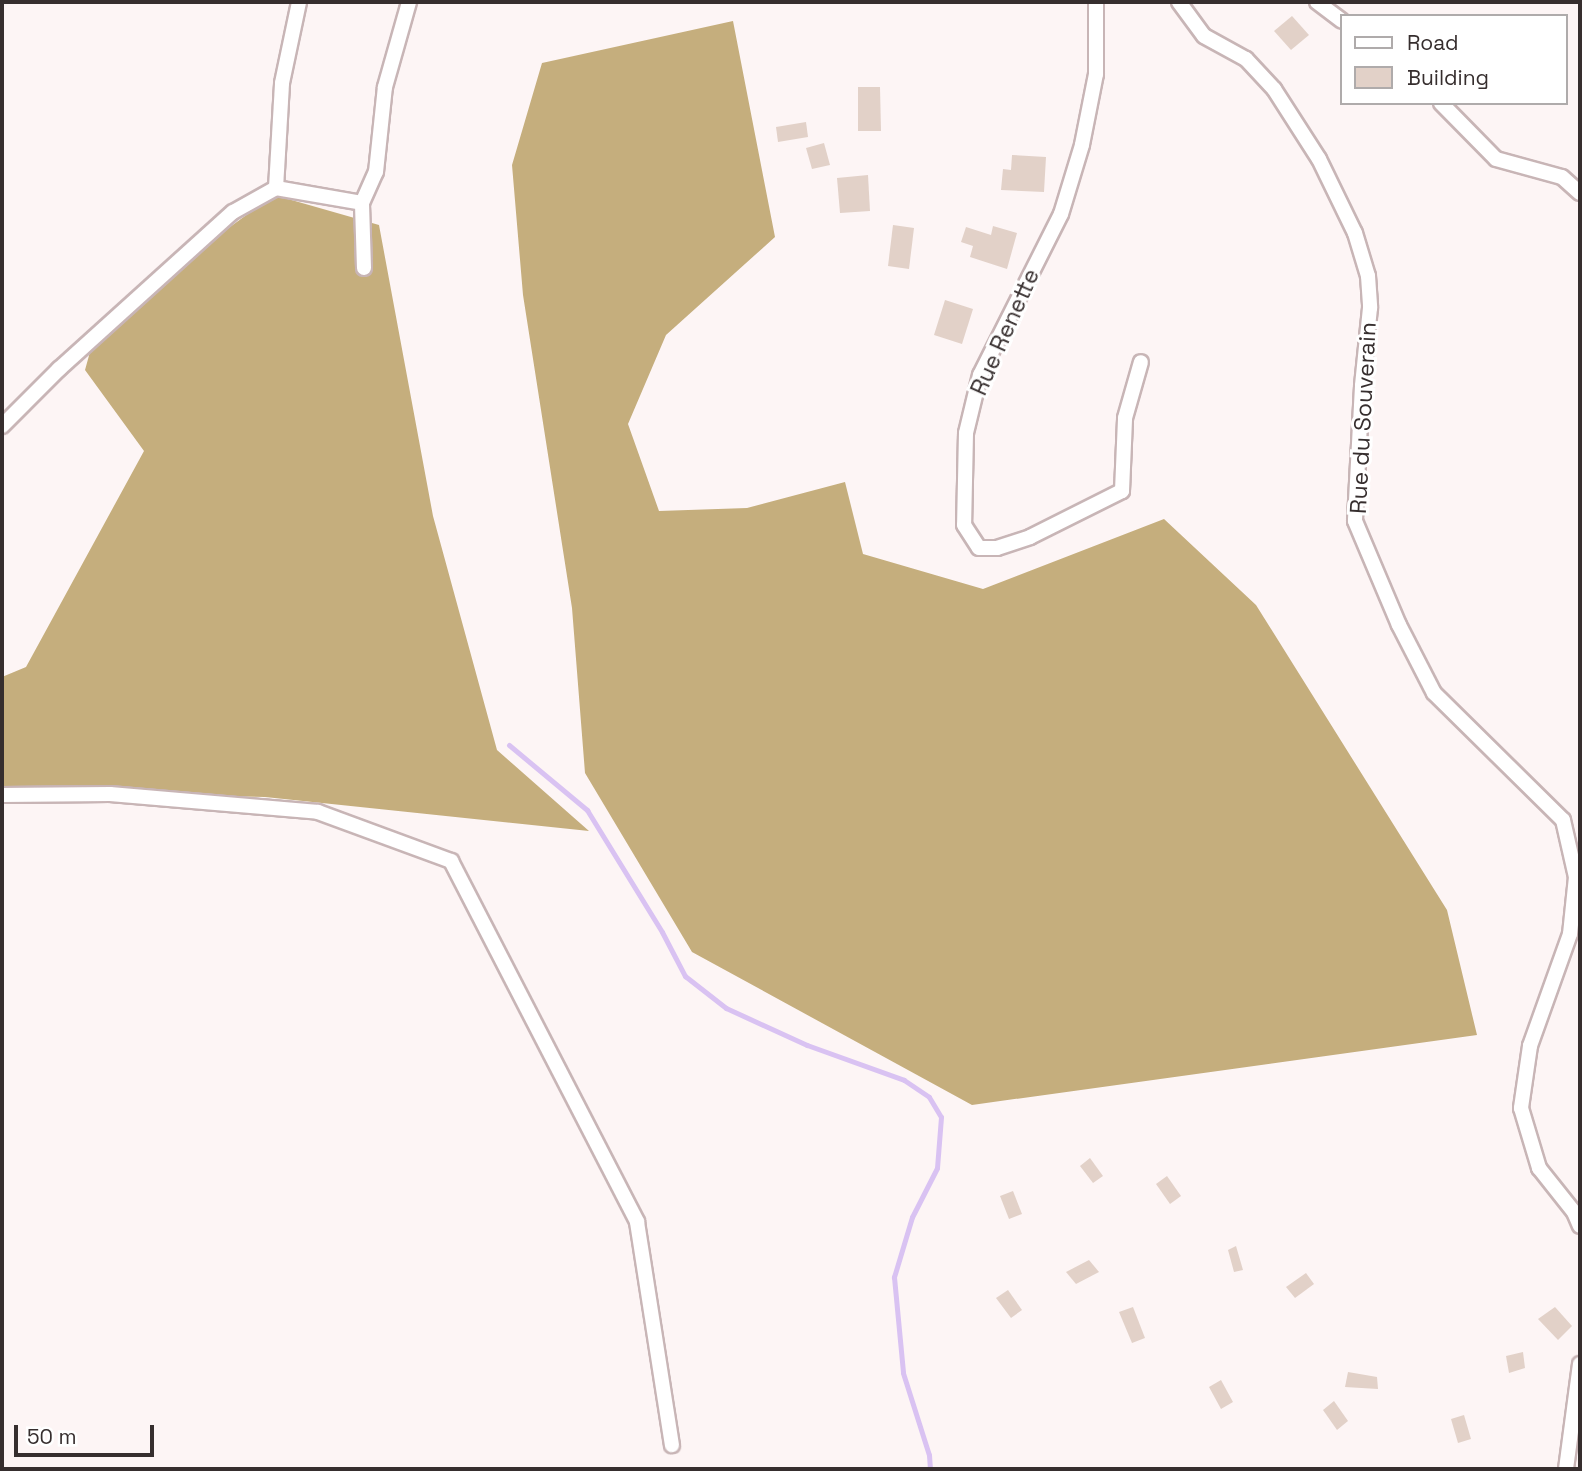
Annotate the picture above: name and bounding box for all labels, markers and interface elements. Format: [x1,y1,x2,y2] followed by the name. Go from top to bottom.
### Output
[1340,14,1568,105] legend
[1407,29,1459,56] text: Road
[1407,64,1489,91] text: Building
[965,264,1045,400] street label: Rue Renette
[1344,321,1382,515] street label: Rue du Souverain
[18,1412,158,1456] scale bar
[27,1423,77,1450] text: 50 m

